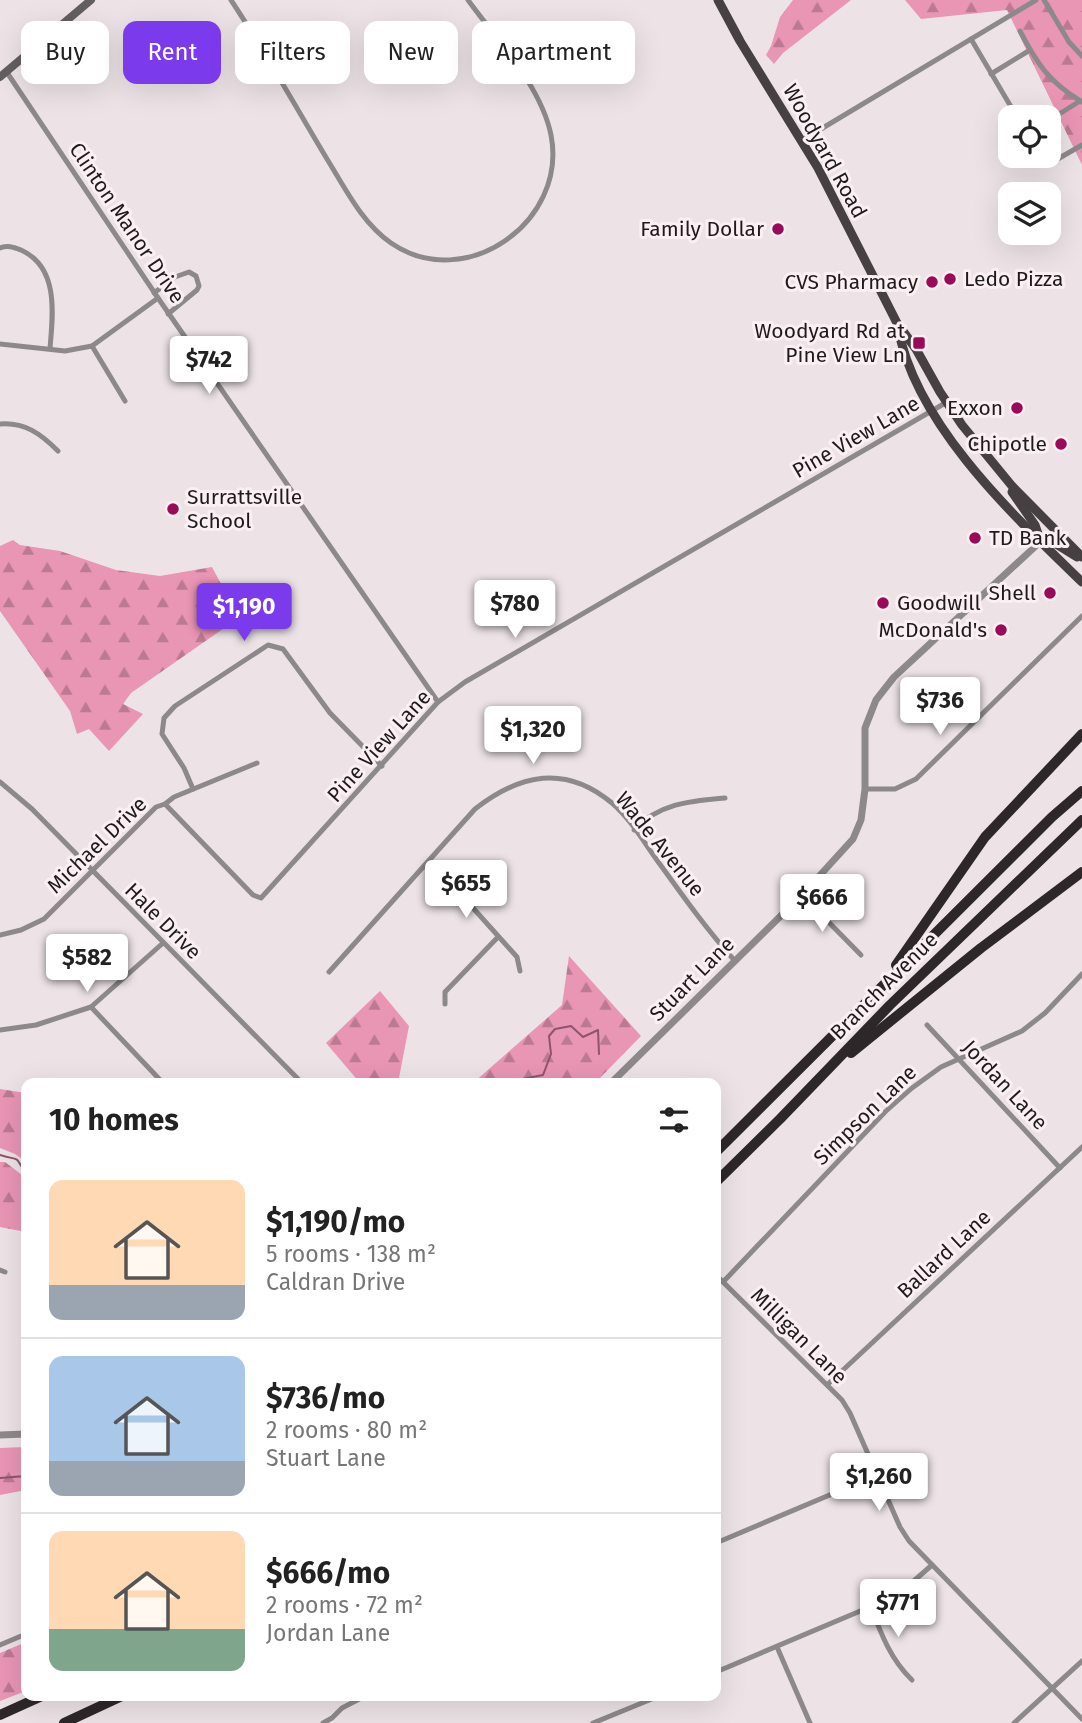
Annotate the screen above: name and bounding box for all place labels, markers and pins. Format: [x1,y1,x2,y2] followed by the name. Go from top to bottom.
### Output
[640,216,764,242] place label: Family Dollar
[770,221,786,237] marker: Family Dollar
[964,266,1063,292] place label: Ledo Pizza
[784,269,919,295] place label: CVS Pharmacy
[942,271,958,287] marker: Ledo Pizza
[924,274,940,290] marker: CVS Pharmacy
[754,318,905,368] place label: Woodyard Rd at Pine View Ln
[911,335,927,351] marker: Woodyard Rd at Pine View Ln
[168,336,250,396] pin: $742
[947,395,1003,421] place label: Exxon
[1009,400,1025,416] marker: Exxon
[968,431,1047,457] place label: Chipotle
[1053,436,1069,452] marker: Chipotle
[187,484,302,534] place label: Surrattsville School
[165,501,181,517] marker: Surrattsville School
[989,525,1066,551] place label: TD Bank
[967,530,983,546] marker: TD Bank
[474,580,556,640] pin: $780
[988,580,1036,606] place label: Shell
[187,584,301,643] pin: $1,190
[1042,585,1058,601] marker: Shell
[897,590,981,616] place label: Goodwill
[875,595,891,611] marker: Goodwill
[879,617,987,643] place label: McDonald's
[993,622,1009,638] marker: McDonald's
[899,678,981,737] pin: $736
[476,706,590,766] pin: $1,320
[425,860,507,920] pin: $655
[781,874,863,934] pin: $666
[46,934,128,994] pin: $582
[822,1454,936,1513] pin: $1,260
[857,1580,939,1639] pin: $771

